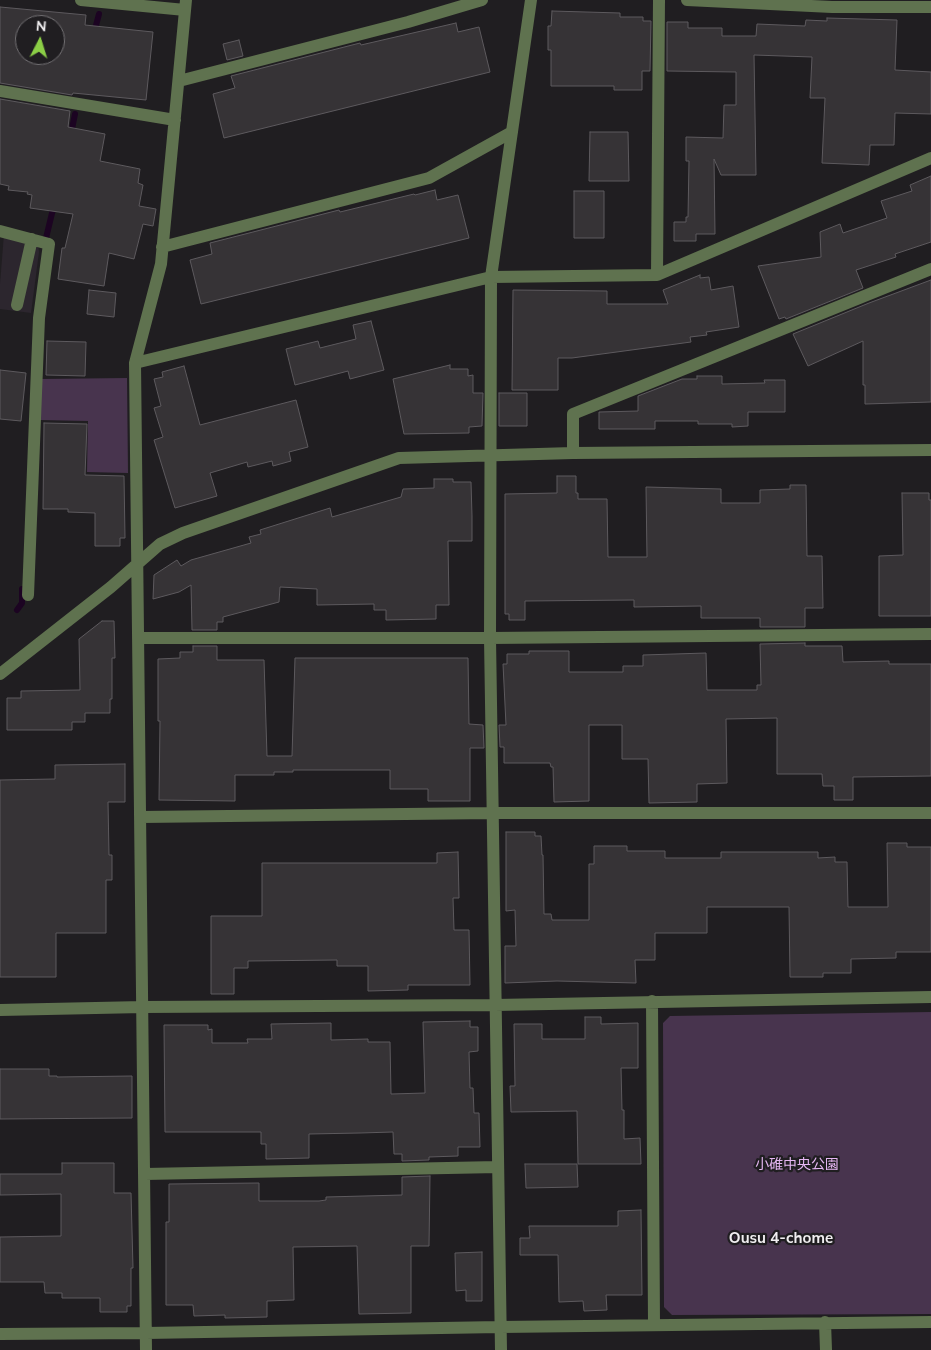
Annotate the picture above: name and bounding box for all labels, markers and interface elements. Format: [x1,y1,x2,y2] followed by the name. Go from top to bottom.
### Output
[15,15,65,65] north arrow
[35,17,47,35] text: N
[755,1157,839,1173] park label: 小碓中央公園
[729,1229,833,1247] district label: Ousu 4-chome

